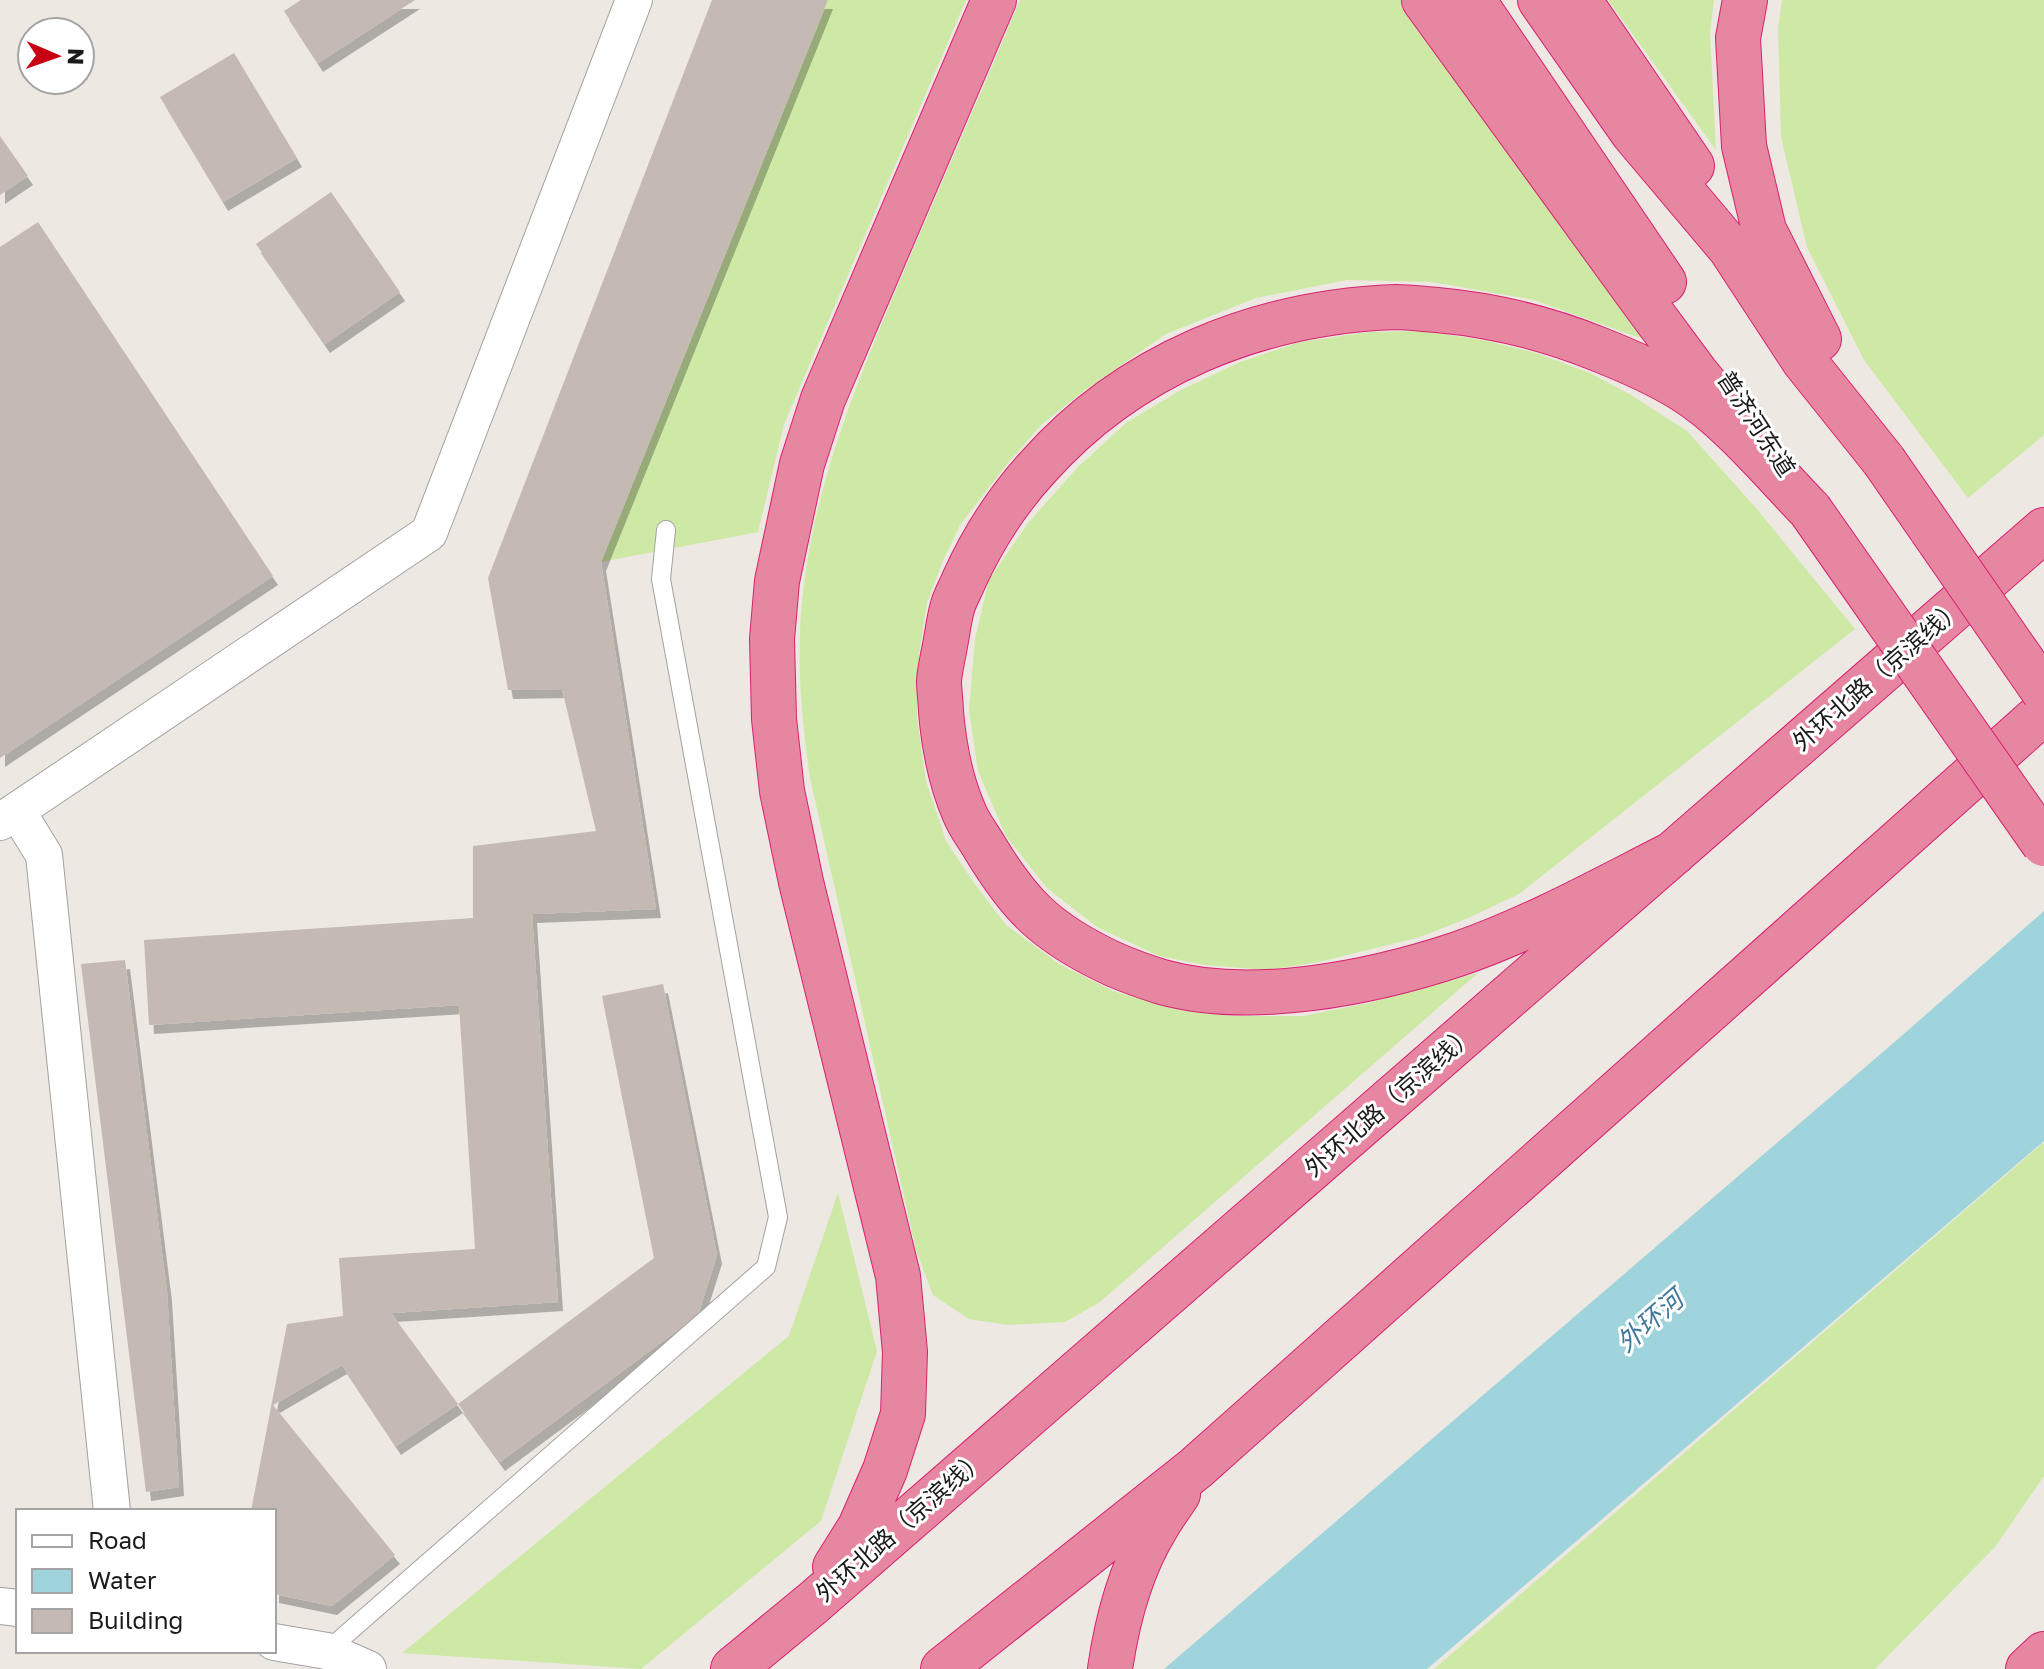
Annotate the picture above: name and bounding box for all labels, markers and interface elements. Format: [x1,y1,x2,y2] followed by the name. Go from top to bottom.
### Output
[16,16,96,96] north arrow
[63,48,90,66] text: N
[1712,365,1802,481] street label: 普济河东道
[1786,592,1968,756] street label: 外环北路（京滨线）
[1298,1018,1480,1182] street label: 外环北路（京滨线）
[1610,1280,1693,1358] water label: 外环河
[809,1443,991,1607] street label: 外环北路（京滨线）
[16,1509,276,1653] legend
[88,1525,147,1554] text: Road
[88,1565,156,1594] text: Water
[88,1605,183,1634] text: Building

